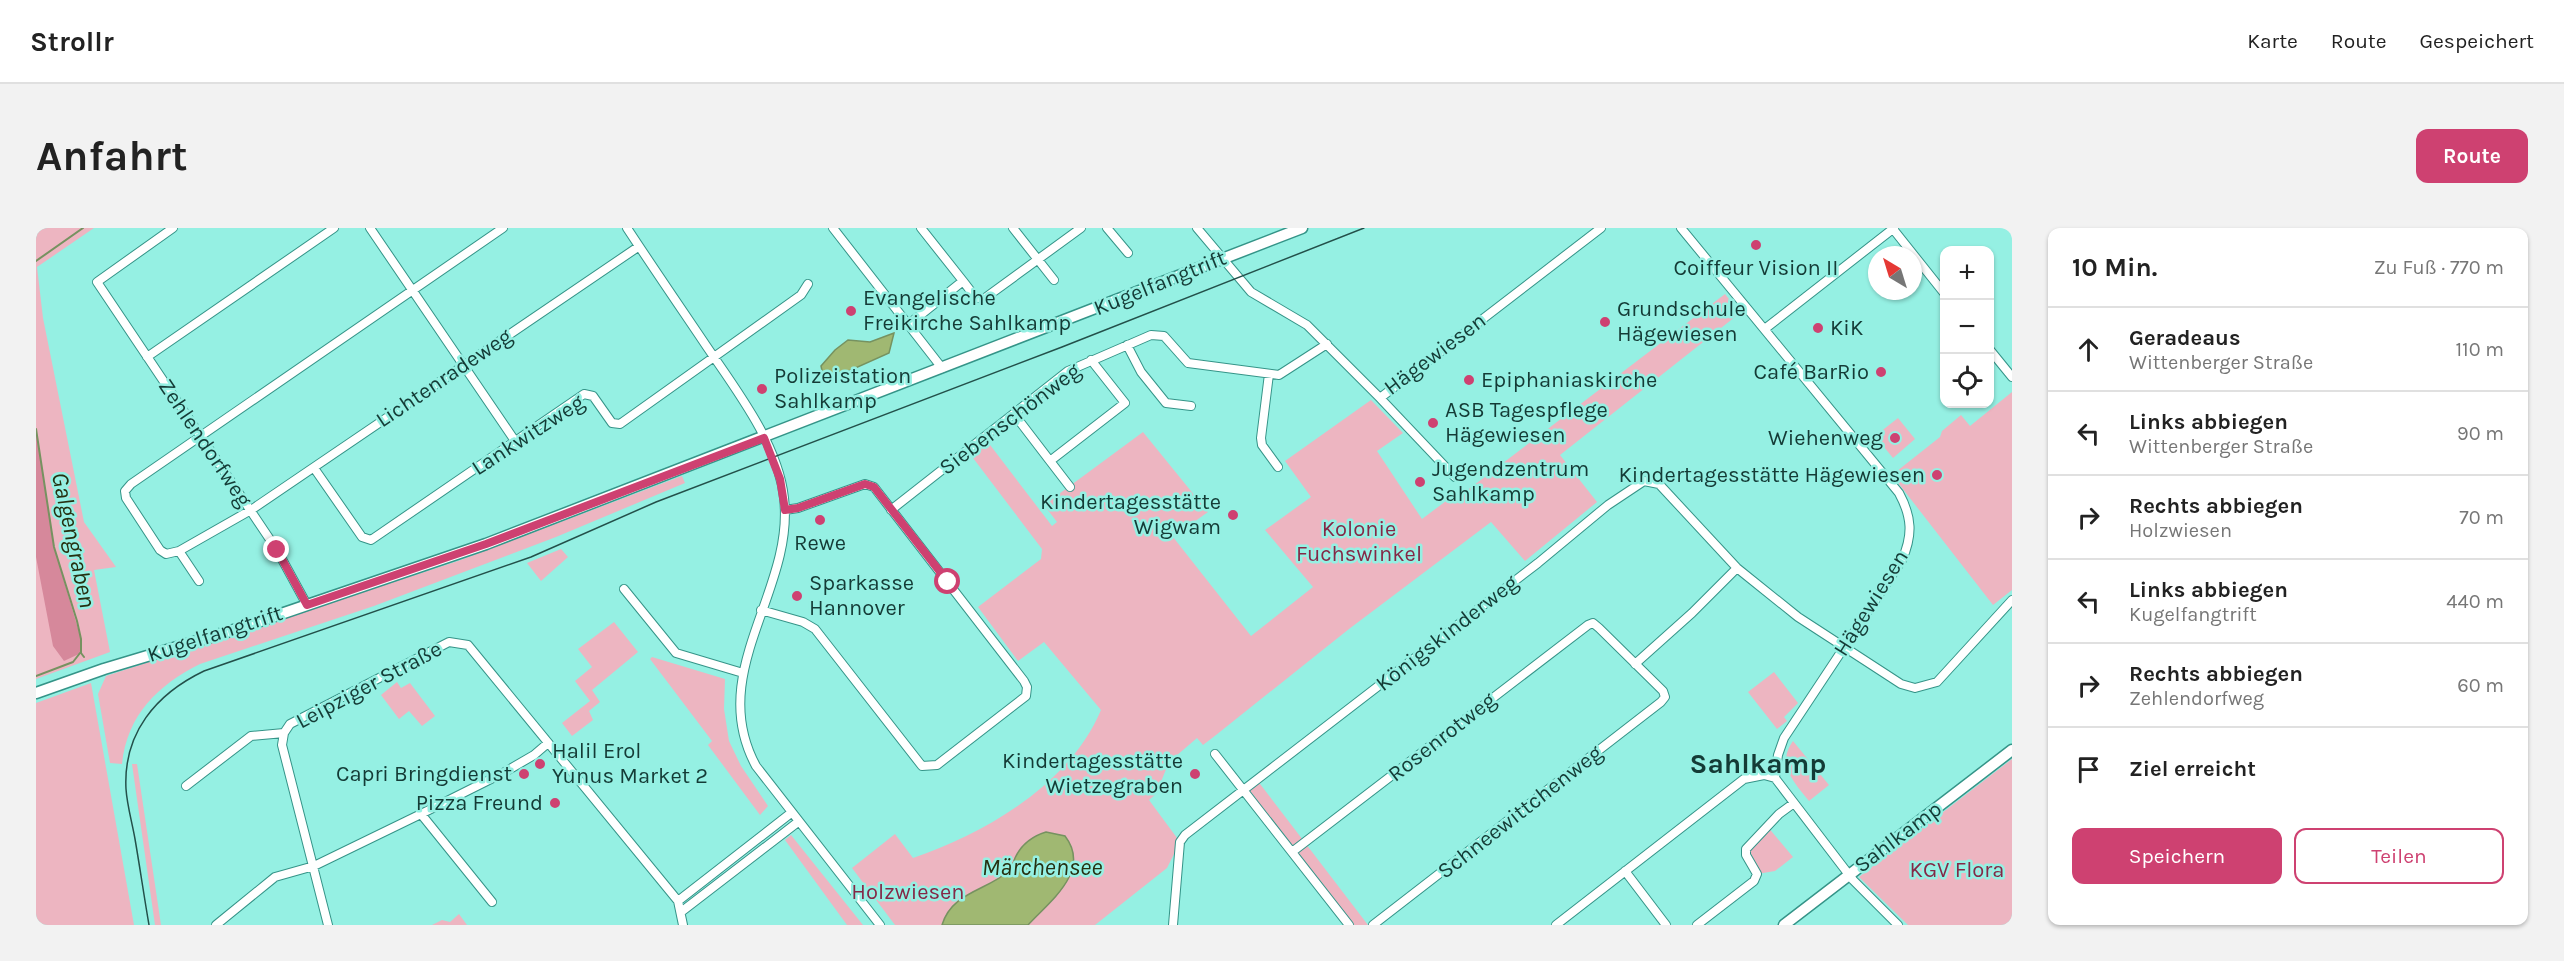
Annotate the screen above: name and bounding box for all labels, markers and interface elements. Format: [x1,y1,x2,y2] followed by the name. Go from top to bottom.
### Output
[30,25,114,58] text: Strollr
[2247,29,2298,53] text: Karte
[2331,29,2387,53] text: Route
[2420,29,2534,53] text: Gespeichert
[2416,129,2528,183] button: Route
[36,131,188,181] text: Anfahrt
[1749,238,1763,252] marker: Coiffeur Vision II
[1090,245,1230,321] street label: Kugelfangtrift
[1868,246,1922,300] north arrow
[1940,246,1994,408] map controls
[1940,246,1994,300] button: +
[2072,252,2157,283] text: 10 Min.
[1674,255,1838,281] place label: Coiffeur Vision II
[2374,256,2504,279] text: Zu Fuß · 770 m
[863,285,1071,336] place label: Evangelische Freikirche Sahlkamp
[1617,296,1746,347] place label: Grundschule Hägewiesen
[1940,300,1994,354] button: −
[844,304,858,318] marker: Evangelische Freikirche Sahlkamp
[1379,307,1491,401] street label: Hägewiesen
[1598,315,1612,329] marker: Grundschule Hägewiesen
[1830,315,1863,341] place label: KiK
[1811,321,1825,335] marker: KiK
[371,323,517,433] street label: Lichtenradeweg
[2129,325,2241,351] text: Geradeaus
[2072,333,2105,366] icon: ahead
[2455,338,2504,361] text: 110 m
[2129,351,2313,374] text: Wittenberger Straße
[1940,354,1994,408] button: locate
[934,357,1086,481] street label: Siebenschönweg
[1754,359,1869,385] place label: Café BarRio
[774,363,911,414] place label: Polizeistation Sahlkamp
[1874,365,1888,379] marker: Café BarRio
[1481,367,1657,393] place label: Epiphaniaskirche
[1462,373,1476,387] marker: Epiphaniaskirche
[153,374,258,512] street label: Zehlendorfweg
[755,382,769,396] marker: Polizeistation Sahlkamp
[467,389,590,481] street label: Lankwitzweg
[1445,397,1608,448] place label: ASB Tagespflege Hägewiesen
[2129,409,2288,435] text: Links abbiegen
[1426,416,1440,430] marker: ASB Tagespflege Hägewiesen
[2072,417,2105,450] icon: left
[2457,422,2504,445] text: 90 m
[1768,425,1884,451] place label: Wiehenweg
[1888,431,1902,445] marker: Wiehenweg
[2129,435,2313,458] text: Wittenberger Straße
[1432,456,1589,507] place label: Jugendzentrum Sahlkamp
[1618,462,1925,488] place label: Kindertagesstätte Hägewiesen
[1930,468,1944,482] marker: Kindertagesstätte Hägewiesen
[46,470,102,610] water label: Galgengraben
[1413,475,1427,489] marker: Jugendzentrum Sahlkamp
[1040,489,1221,540] place label: Kindertagesstätte Wigwam
[2129,493,2303,519] text: Rechts abbiegen
[2072,501,2105,534] icon: right
[2459,506,2504,529] text: 70 m
[1226,508,1240,522] marker: Kindertagesstätte Wigwam
[813,513,827,527] marker: Rewe
[1296,516,1422,567] park label: Kolonie Fuchswinkel
[2129,519,2232,542] text: Holzwiesen
[794,530,846,556] place label: Rewe
[263,536,289,562] route end
[1828,545,1914,661] street label: Hägewiesen
[934,568,960,594] route start
[1371,569,1524,697] street label: Königskinderweg
[809,570,914,621] place label: Sparkasse Hannover
[2129,577,2288,603] text: Links abbiegen
[2072,585,2105,618] icon: left
[790,589,804,603] marker: Sparkasse Hannover
[2446,590,2504,613] text: 440 m
[144,600,286,668] street label: Kugelfangtrift
[2129,603,2257,626] text: Kugelfangtrift
[292,636,446,734] street label: Leipziger Straße
[2129,661,2303,687] text: Rechts abbiegen
[2072,669,2105,702] icon: right
[2457,674,2504,697] text: 60 m
[1383,687,1501,787] street label: Rosenrotweg
[2129,687,2264,710] text: Zehlendorfweg
[552,738,708,789] place label: Halil Erol Yunus Market 2
[1433,739,1608,884] street label: Schneewittchenweg
[1690,747,1826,780] district label: Sahlkamp
[1002,748,1183,799] place label: Kindertagesstätte Wietzegraben
[2072,753,2105,786] icon: arrive
[2129,756,2256,782] text: Ziel erreicht
[533,757,547,771] marker: Halil Erol Yunus Market 2
[336,761,512,787] place label: Capri Bringdienst
[517,767,531,781] marker: Capri Bringdienst
[1188,767,1202,781] marker: Kindertagesstätte Wietzegraben
[416,790,543,816] place label: Pizza Freund
[548,796,562,810] marker: Pizza Freund
[1849,796,1947,878] street label: Sahlkamp
[2072,828,2282,884] button: Speichern
[2294,828,2504,884] button: Teilen
[982,853,1102,881] water label: Märchensee
[1910,857,2004,883] park label: KGV Flora
[851,879,965,905] park label: Holzwiesen

